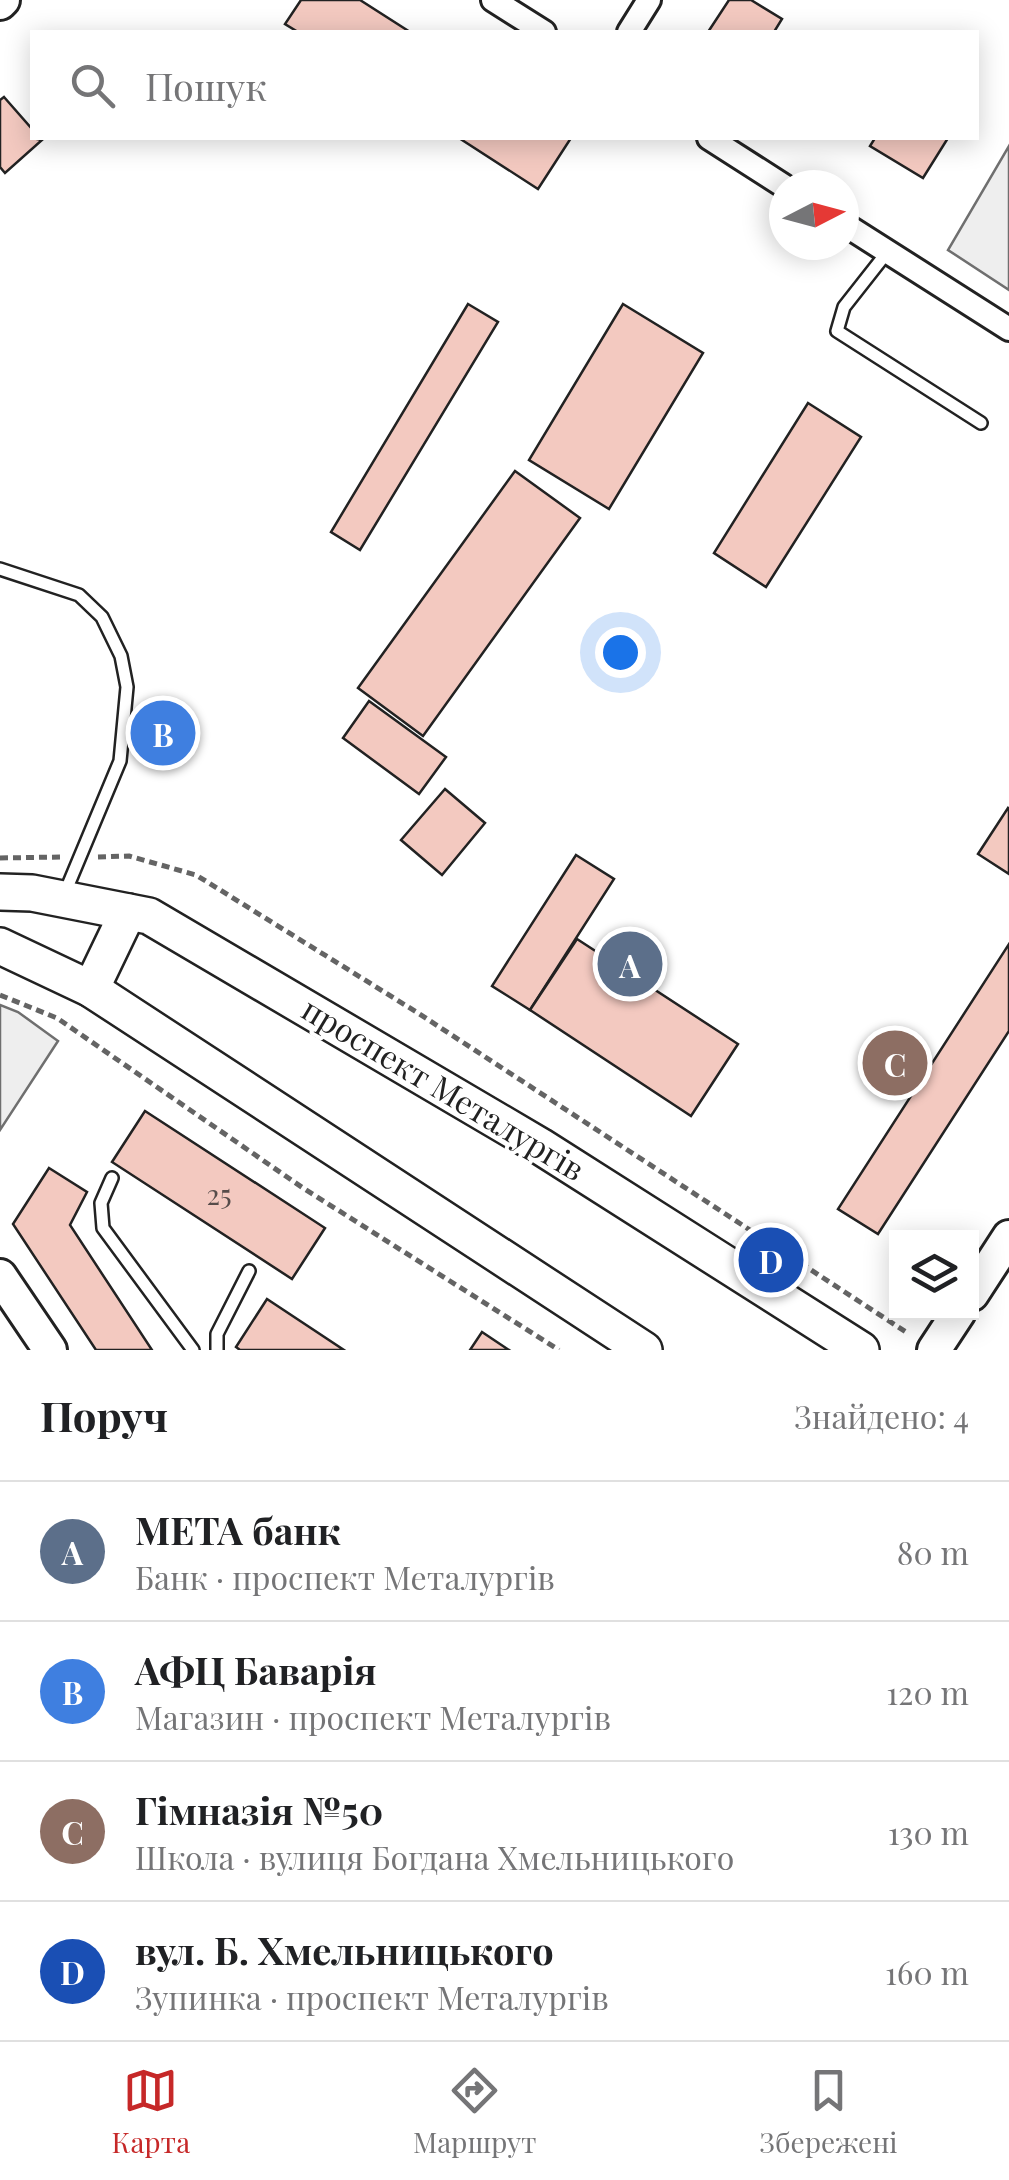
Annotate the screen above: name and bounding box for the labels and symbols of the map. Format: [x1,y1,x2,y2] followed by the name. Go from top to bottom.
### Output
[769,170,859,260] north arrow
[595,627,646,678] your location
[130,696,196,770] pin: B
[598,926,662,1002] pin: A
[295,986,594,1189] street label: проспект Металургів
[862,1026,928,1100] pin: C
[206,1175,232,1212] house number: 25
[738,1222,804,1298] pin: D

